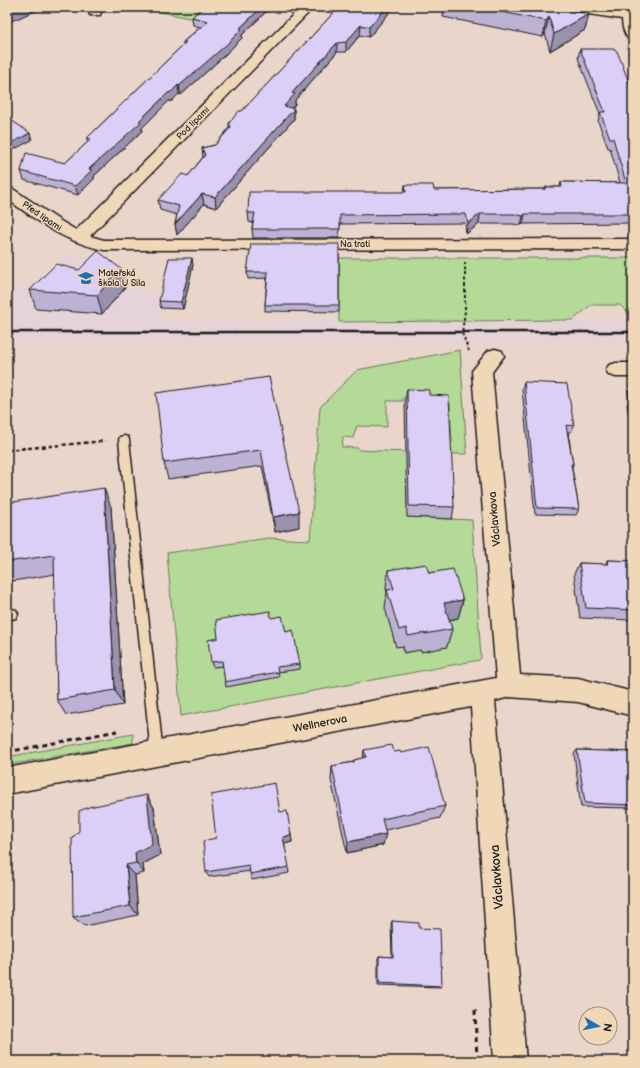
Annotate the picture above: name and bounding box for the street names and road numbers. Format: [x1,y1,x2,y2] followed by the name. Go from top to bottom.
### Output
[175,105,212,142] street label: Pod lipami
[20,199,64,234] street label: Před lipami
[340,239,370,250] street label: Na trati
[486,491,503,547] street label: Václavkova
[292,712,348,735] street label: Wellnerova
[487,844,507,910] street label: Václavkova

